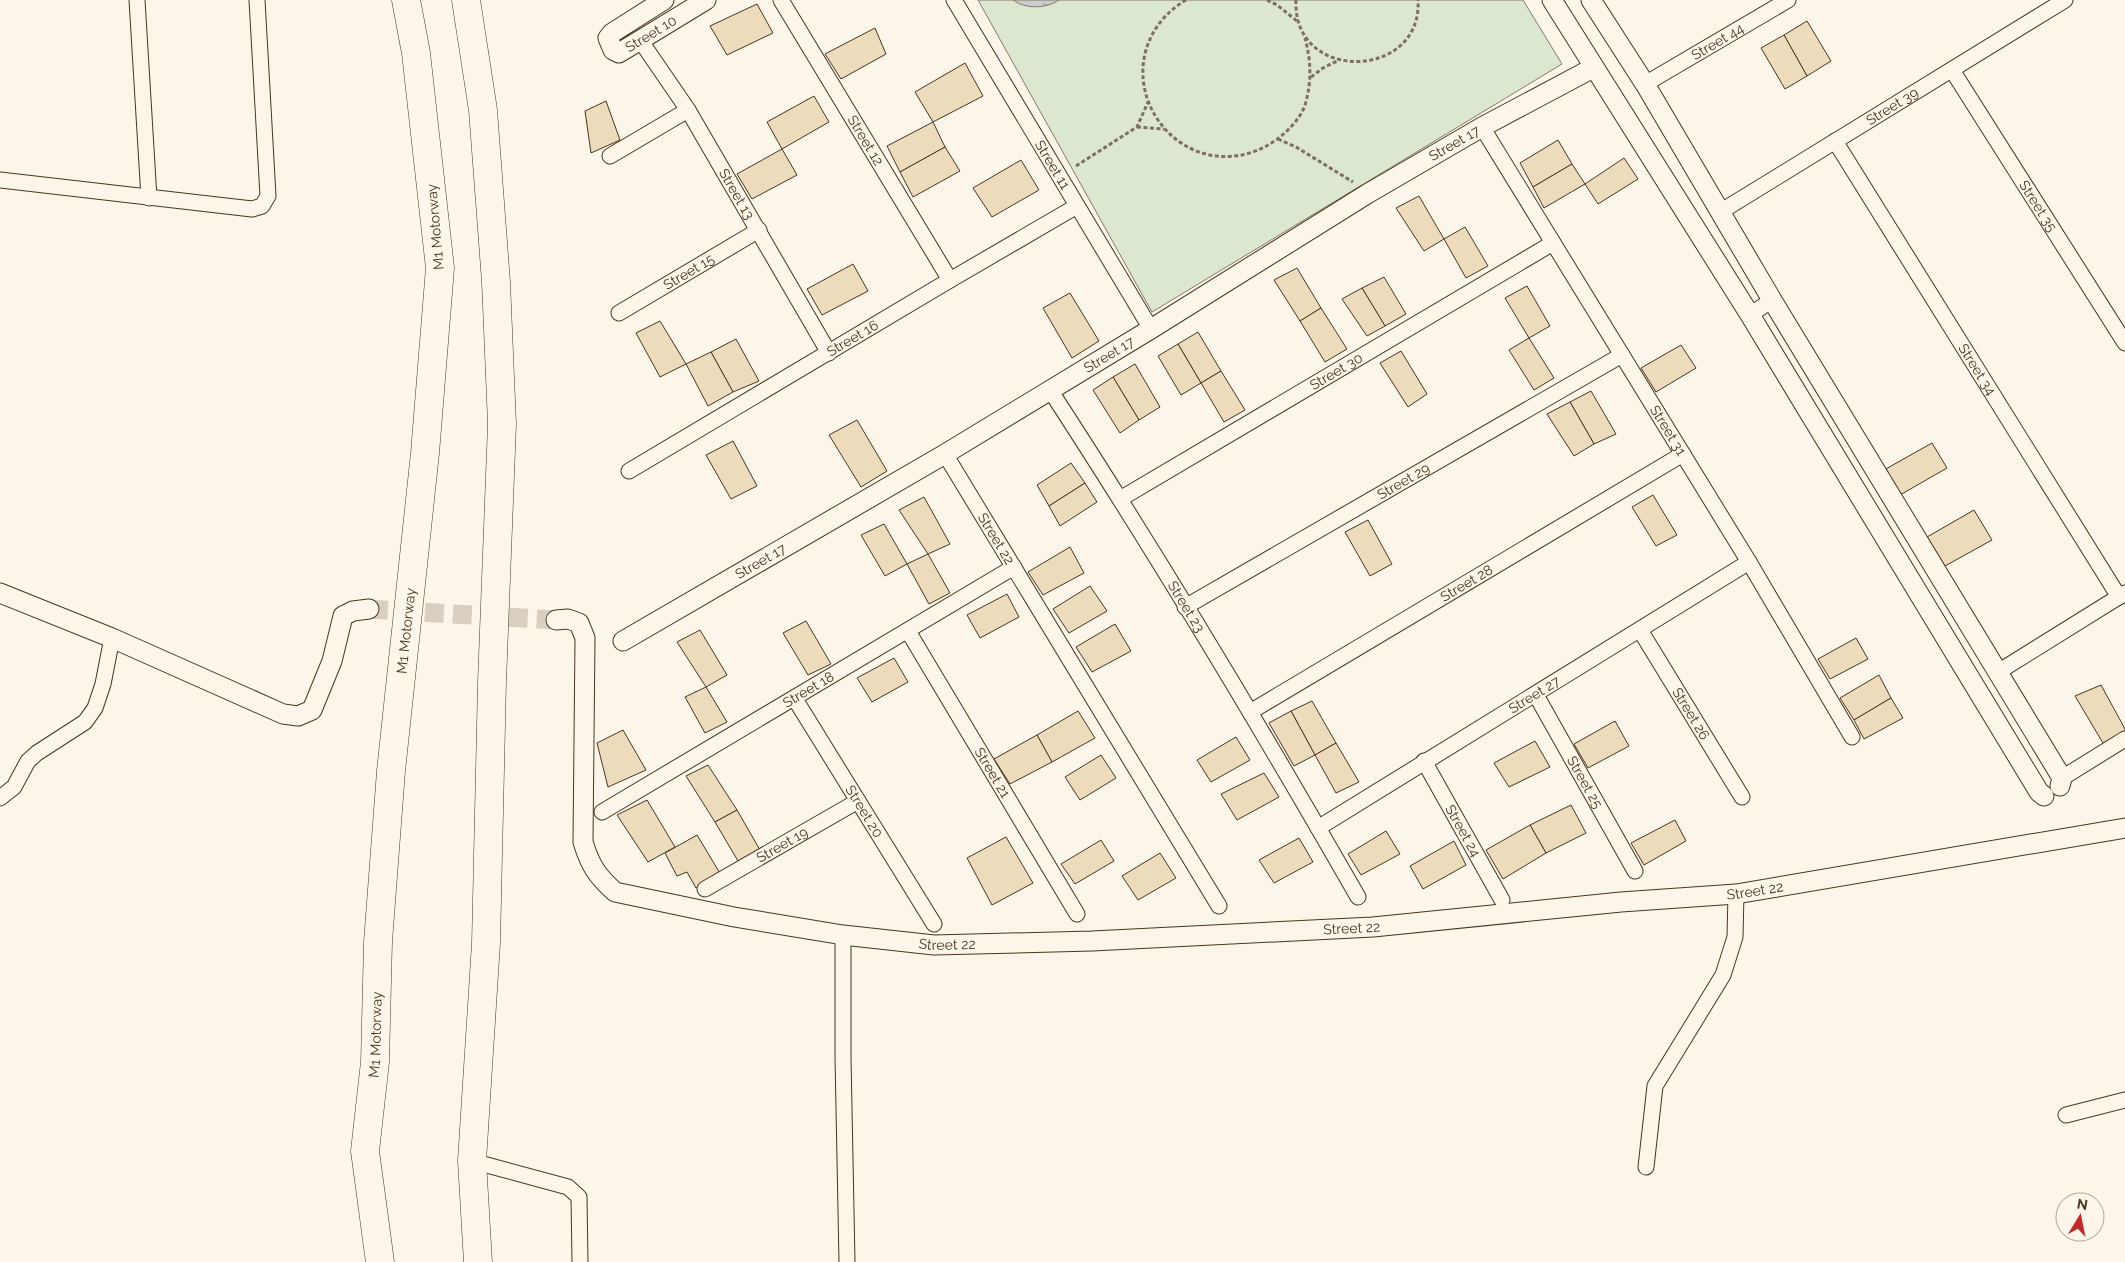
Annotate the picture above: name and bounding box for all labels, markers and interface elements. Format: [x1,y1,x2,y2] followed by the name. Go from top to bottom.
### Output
[622,12,679,55] street label: Street 10
[1688,20,1747,63] street label: Street 44
[1863,84,1921,128] street label: Street 39
[844,112,887,168] street label: Street 12
[1426,122,1483,164] street label: Street 17
[1032,137,1073,192] street label: Street 11
[716,166,758,222] street label: Street 13
[2016,177,2061,235] street label: Street 35
[423,183,447,271] street label: M1 Motorway
[660,250,717,293] street label: Street 15
[824,317,881,359] street label: Street 16
[1081,333,1137,376] street label: Street 17
[1955,341,1999,398] street label: Street 34
[1307,349,1365,393] street label: Street 30
[1647,402,1690,458] street label: Street 31
[1374,460,1432,503] street label: Street 29
[975,510,1018,567] street label: Street 22
[732,540,789,582] street label: Street 17
[1437,561,1496,605] street label: Street 28
[1165,578,1208,635] street label: Street 23
[393,587,419,675] street label: M1 Motorway
[780,668,837,711] street label: Street 18
[1506,672,1563,716] street label: Street 27
[1669,685,1713,743] street label: Street 26
[971,745,1014,801] street label: Street 21
[1564,753,1606,811] street label: Street 25
[842,782,887,840] street label: Street 20
[1442,802,1484,860] street label: Street 24
[754,824,811,866] street label: Street 19
[1726,878,1784,903] street label: Street 22
[1323,918,1381,937] street label: Street 22
[918,935,976,953] street label: Street 22
[365,991,385,1079] street label: M1 Motorway
[2055,1192,2105,1242] north arrow
[2076,1195,2089,1213] text: N

